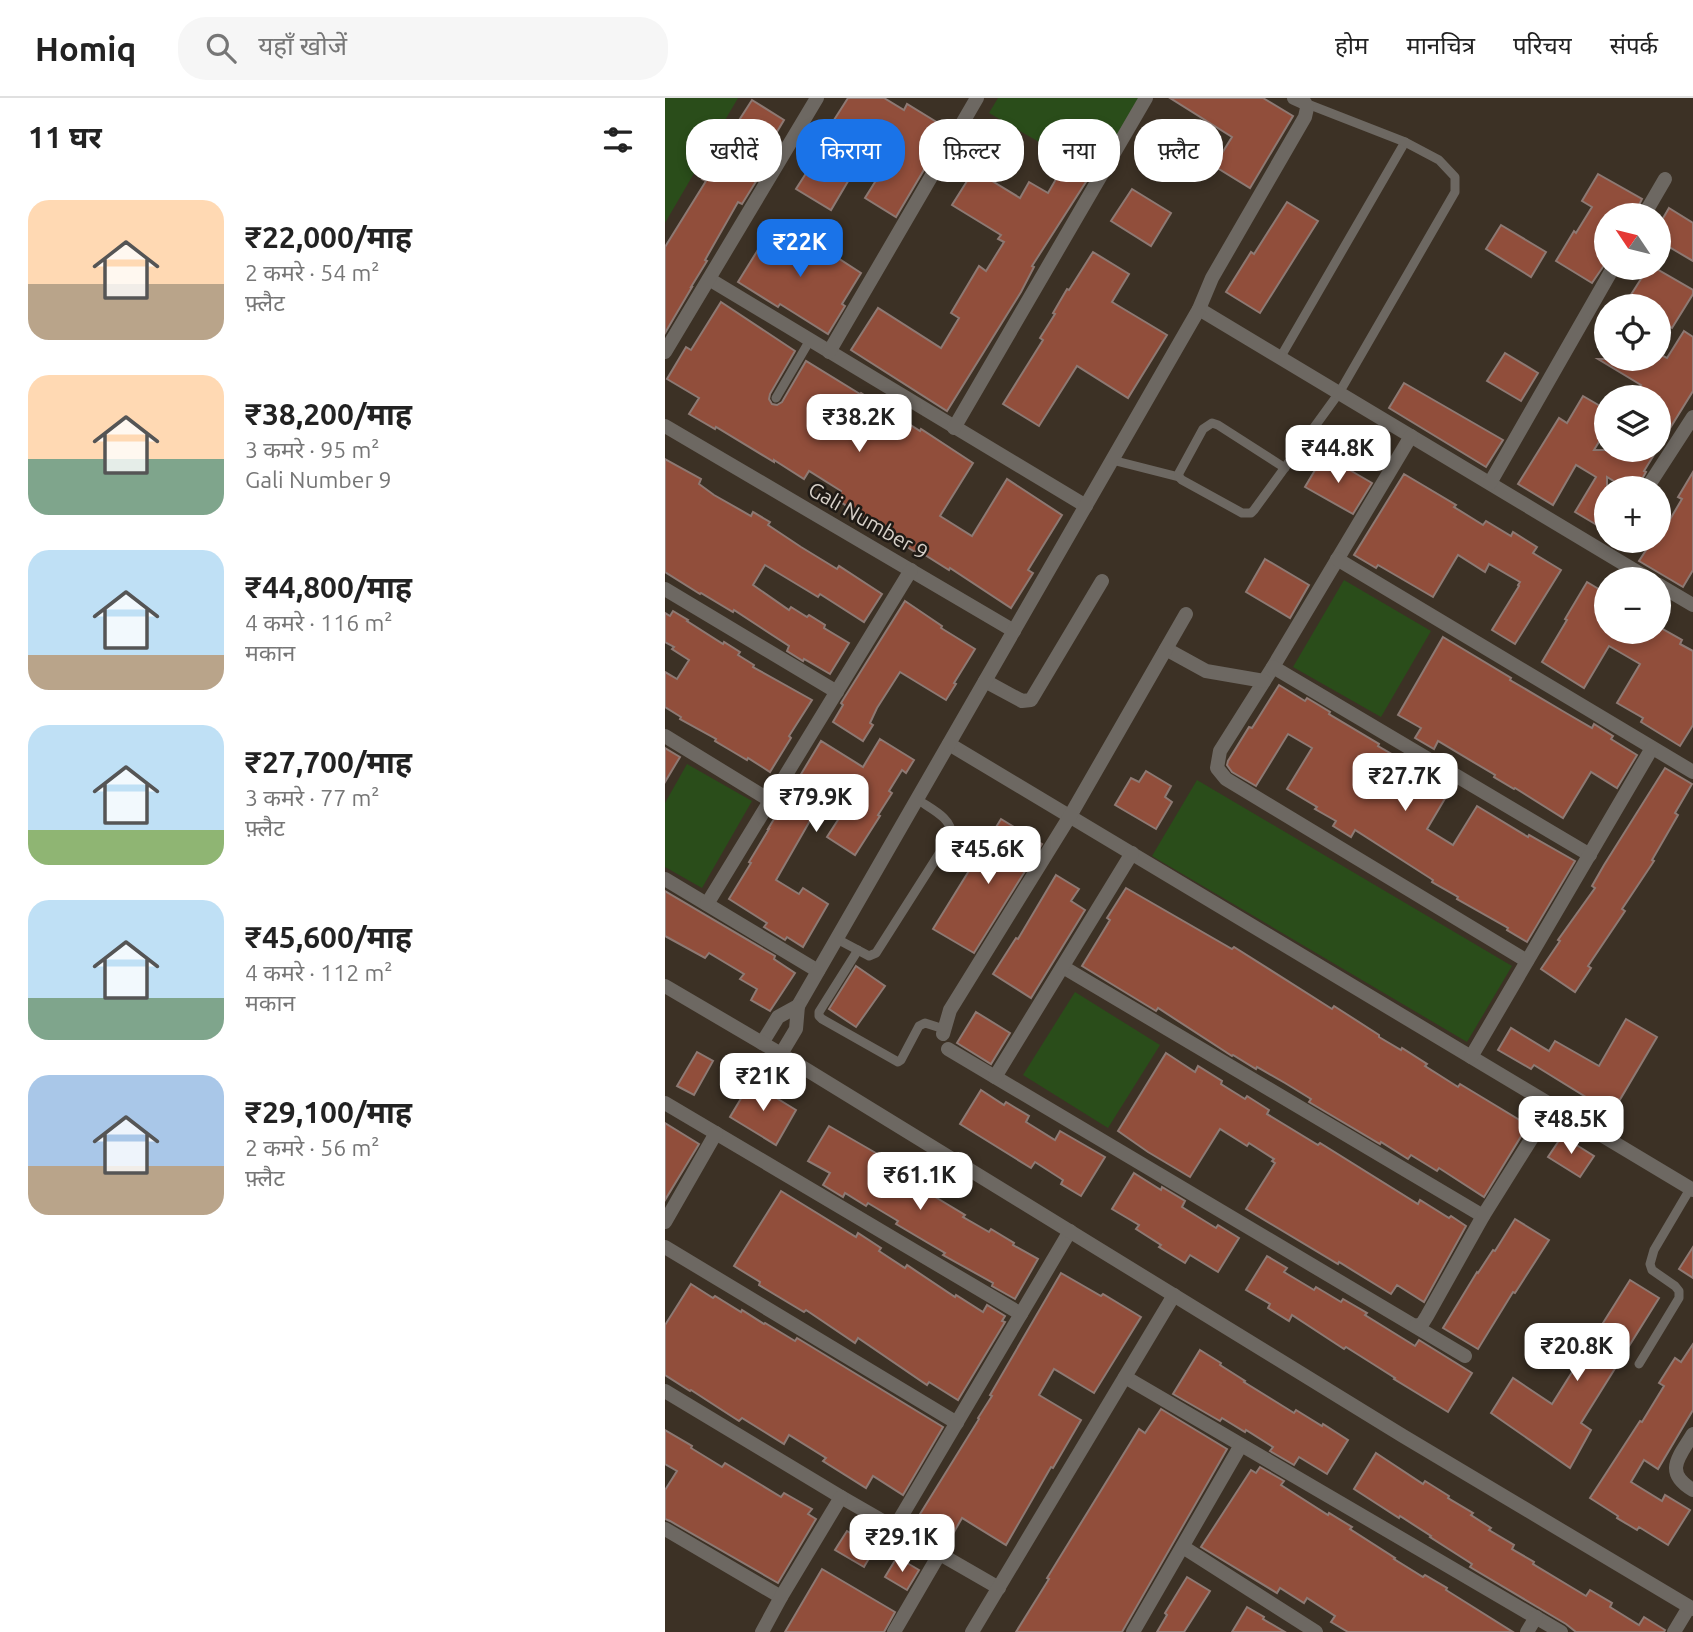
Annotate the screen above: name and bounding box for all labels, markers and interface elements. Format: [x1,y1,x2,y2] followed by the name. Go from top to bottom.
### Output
[178,17,668,80] search box
[202,29,240,67] icon: search
[35,30,136,67] text: Homiq
[258,31,347,60] text: यहाँ खोजें
[1335,32,1368,59] text: होम
[1406,32,1475,59] text: मानचित्र
[1513,32,1572,59] text: परिचय
[1610,32,1658,59] text: संपर्क
[686,119,782,182] chip: खरीदें
[796,119,905,182] chip: किराया
[919,119,1024,182] chip: फ़िल्टर
[1038,119,1120,182] chip: नया
[1134,119,1223,182] chip: फ़्लैट
[28,120,102,154] text: 11 घर
[599,121,637,159] icon: filters
[1594,203,1671,280] north arrow
[1594,203,1671,644] map controls
[245,220,412,254] text: ₹22,000/माह
[759,220,841,279] pin: ₹22K
[84,228,168,312] icon: home
[773,229,827,254] text: ₹22K
[245,260,380,285] text: 2 कमरे · 54 m²
[245,290,285,315] text: फ़्लैट
[1594,294,1671,371] button: locate
[1594,385,1671,462] button: layers
[802,394,916,454] pin: ₹38.2K
[245,397,412,431] text: ₹38,200/माह
[84,403,168,487] icon: home
[823,404,895,429] text: ₹38.2K
[1281,426,1395,485] pin: ₹44.8K
[1302,435,1374,460] text: ₹44.8K
[245,437,380,462] text: 3 कमरे · 95 m²
[245,467,391,492] text: Gali Number 9
[805,476,932,564] street label: Gali Number 9
[1594,476,1671,553] button: +
[1594,567,1671,644] button: −
[245,570,412,604] text: ₹44,800/माह
[84,578,168,662] icon: home
[245,610,393,635] text: 4 कमरे · 116 m²
[245,640,295,665] text: मकान
[245,745,412,779] text: ₹27,700/माह
[84,753,168,837] icon: home
[1348,754,1462,813] pin: ₹27.7K
[1369,763,1441,788] text: ₹27.7K
[759,774,873,834] pin: ₹79.9K
[780,784,852,809] text: ₹79.9K
[245,785,380,810] text: 3 कमरे · 77 m²
[245,815,285,840] text: फ़्लैट
[931,826,1045,886] pin: ₹45.6K
[952,836,1024,861] text: ₹45.6K
[245,920,412,954] text: ₹45,600/माह
[84,928,168,1012] icon: home
[245,960,393,985] text: 4 कमरे · 112 m²
[245,990,295,1015] text: मकान
[722,1054,804,1113] pin: ₹21K
[736,1063,790,1088] text: ₹21K
[245,1095,412,1129] text: ₹29,100/माह
[1514,1096,1628,1156] pin: ₹48.5K
[84,1103,168,1187] icon: home
[1535,1106,1607,1131] text: ₹48.5K
[245,1135,380,1160] text: 2 कमरे · 56 m²
[863,1152,977,1212] pin: ₹61.1K
[884,1162,956,1187] text: ₹61.1K
[245,1165,285,1190] text: फ़्लैट
[1520,1324,1634,1383] pin: ₹20.8K
[1541,1333,1613,1358] text: ₹20.8K
[845,1514,959,1574] pin: ₹29.1K
[866,1524,938,1549] text: ₹29.1K

